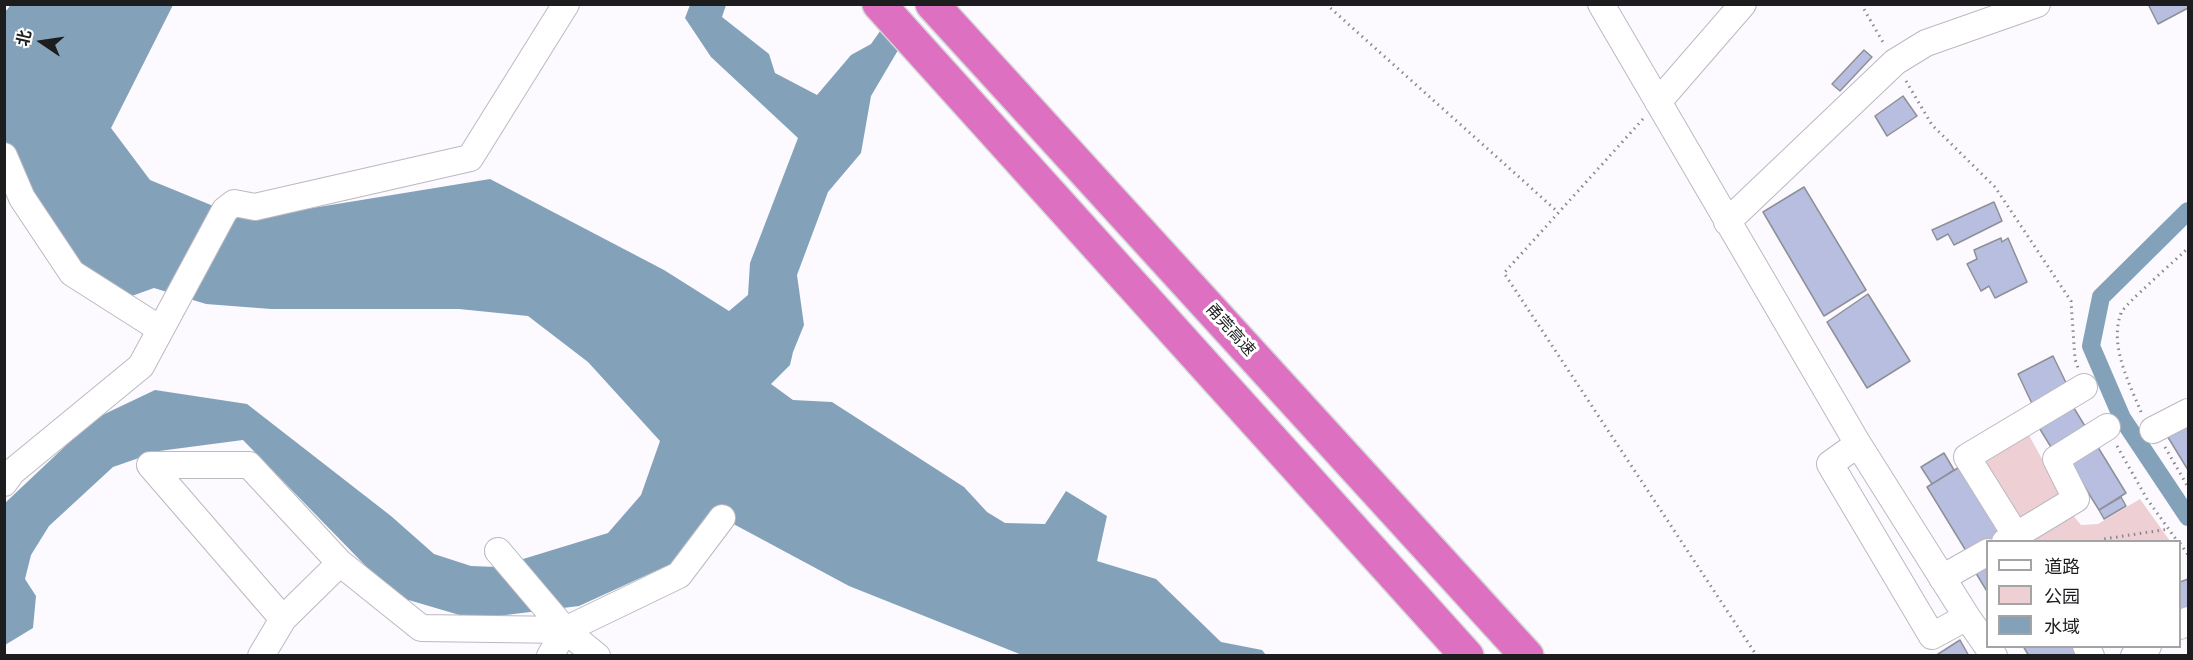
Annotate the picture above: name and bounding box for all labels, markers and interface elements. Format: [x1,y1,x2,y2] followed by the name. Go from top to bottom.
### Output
[12,12,72,72] north arrow
[13,28,35,48] text: 北
[1201,300,1259,360] street label: 甬莞高速
[1986,540,2181,648] legend
[2044,556,2080,578] text: 道路
[2044,586,2080,608] text: 公园
[2044,616,2080,638] text: 水域

